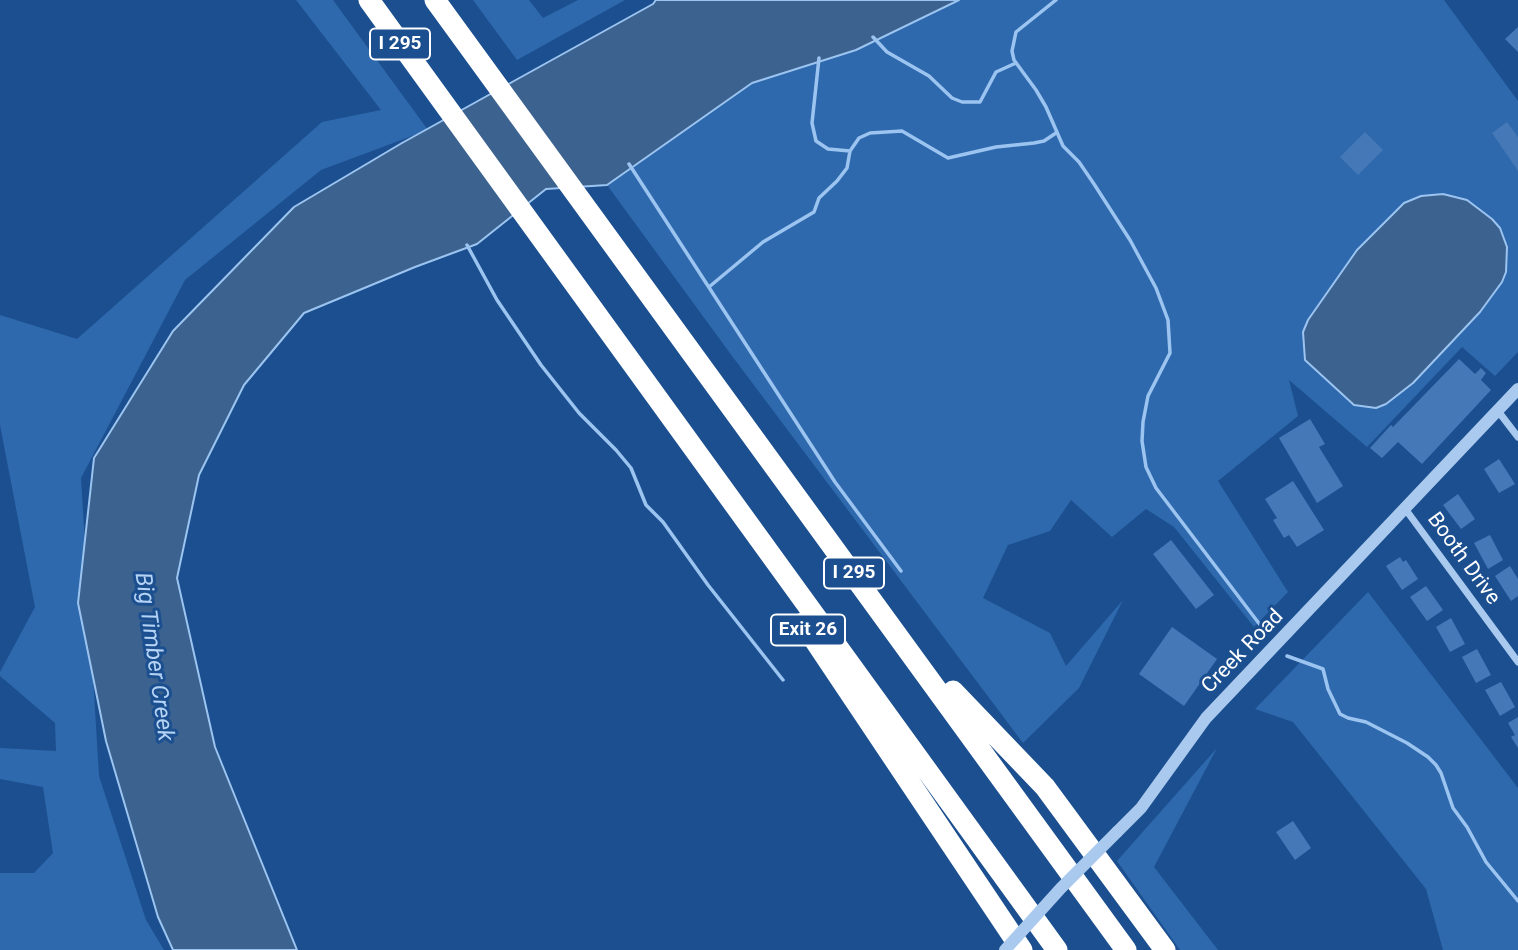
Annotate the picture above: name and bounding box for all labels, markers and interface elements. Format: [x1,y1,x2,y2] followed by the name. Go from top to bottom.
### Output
[370,28,430,60] road number: I 295
[1421,508,1505,610] street label: Booth Drive
[824,558,884,588] road number: I 295
[127,571,179,743] water label: Big Timber Creek
[1197,605,1289,699] street label: Creek Road
[771,614,845,646] road number: Exit 26

